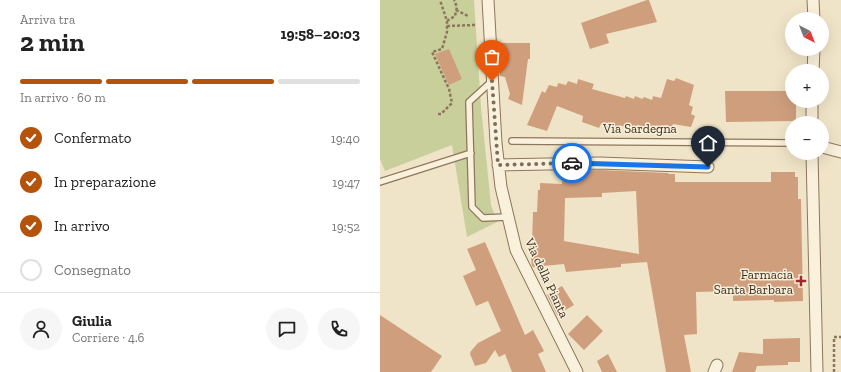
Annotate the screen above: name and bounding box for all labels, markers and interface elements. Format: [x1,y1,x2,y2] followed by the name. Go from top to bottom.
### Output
[20,12,75,27] text: Arriva tra
[785,12,829,56] north arrow
[785,12,829,160] map controls
[280,25,360,43] text: 19:58–20:03
[20,26,85,58] text: 2 min
[475,40,509,81] pin
[481,46,503,68] icon: bag
[785,64,829,108] button: +
[20,90,106,105] text: In arrivo · 60 m
[785,116,829,160] button: −
[602,121,678,136] street label: Via Sardegna
[691,126,725,167] pin
[20,127,42,149] icon: check
[54,129,131,147] text: Confermato
[331,131,360,146] text: 19:40
[697,132,719,154] icon: home
[552,143,592,183] courier
[561,152,583,174] icon: car
[20,171,42,193] icon: check
[54,173,156,191] text: In preparazione
[332,175,360,190] text: 19:47
[20,215,42,237] icon: check
[54,217,110,235] text: In arrivo
[332,219,360,234] text: 19:52
[522,235,572,321] street label: Via della Pianta
[54,261,131,279] text: Consegnato
[714,267,794,297] place label: Farmacia Santa Barbara
[796,276,806,286] marker: Farmacia Santa Barbara
[20,308,62,350] button: person
[266,308,308,350] button: chat
[318,308,360,350] button: phone
[72,312,112,330] text: Giulia
[72,330,144,345] text: Corriere · 4.6

